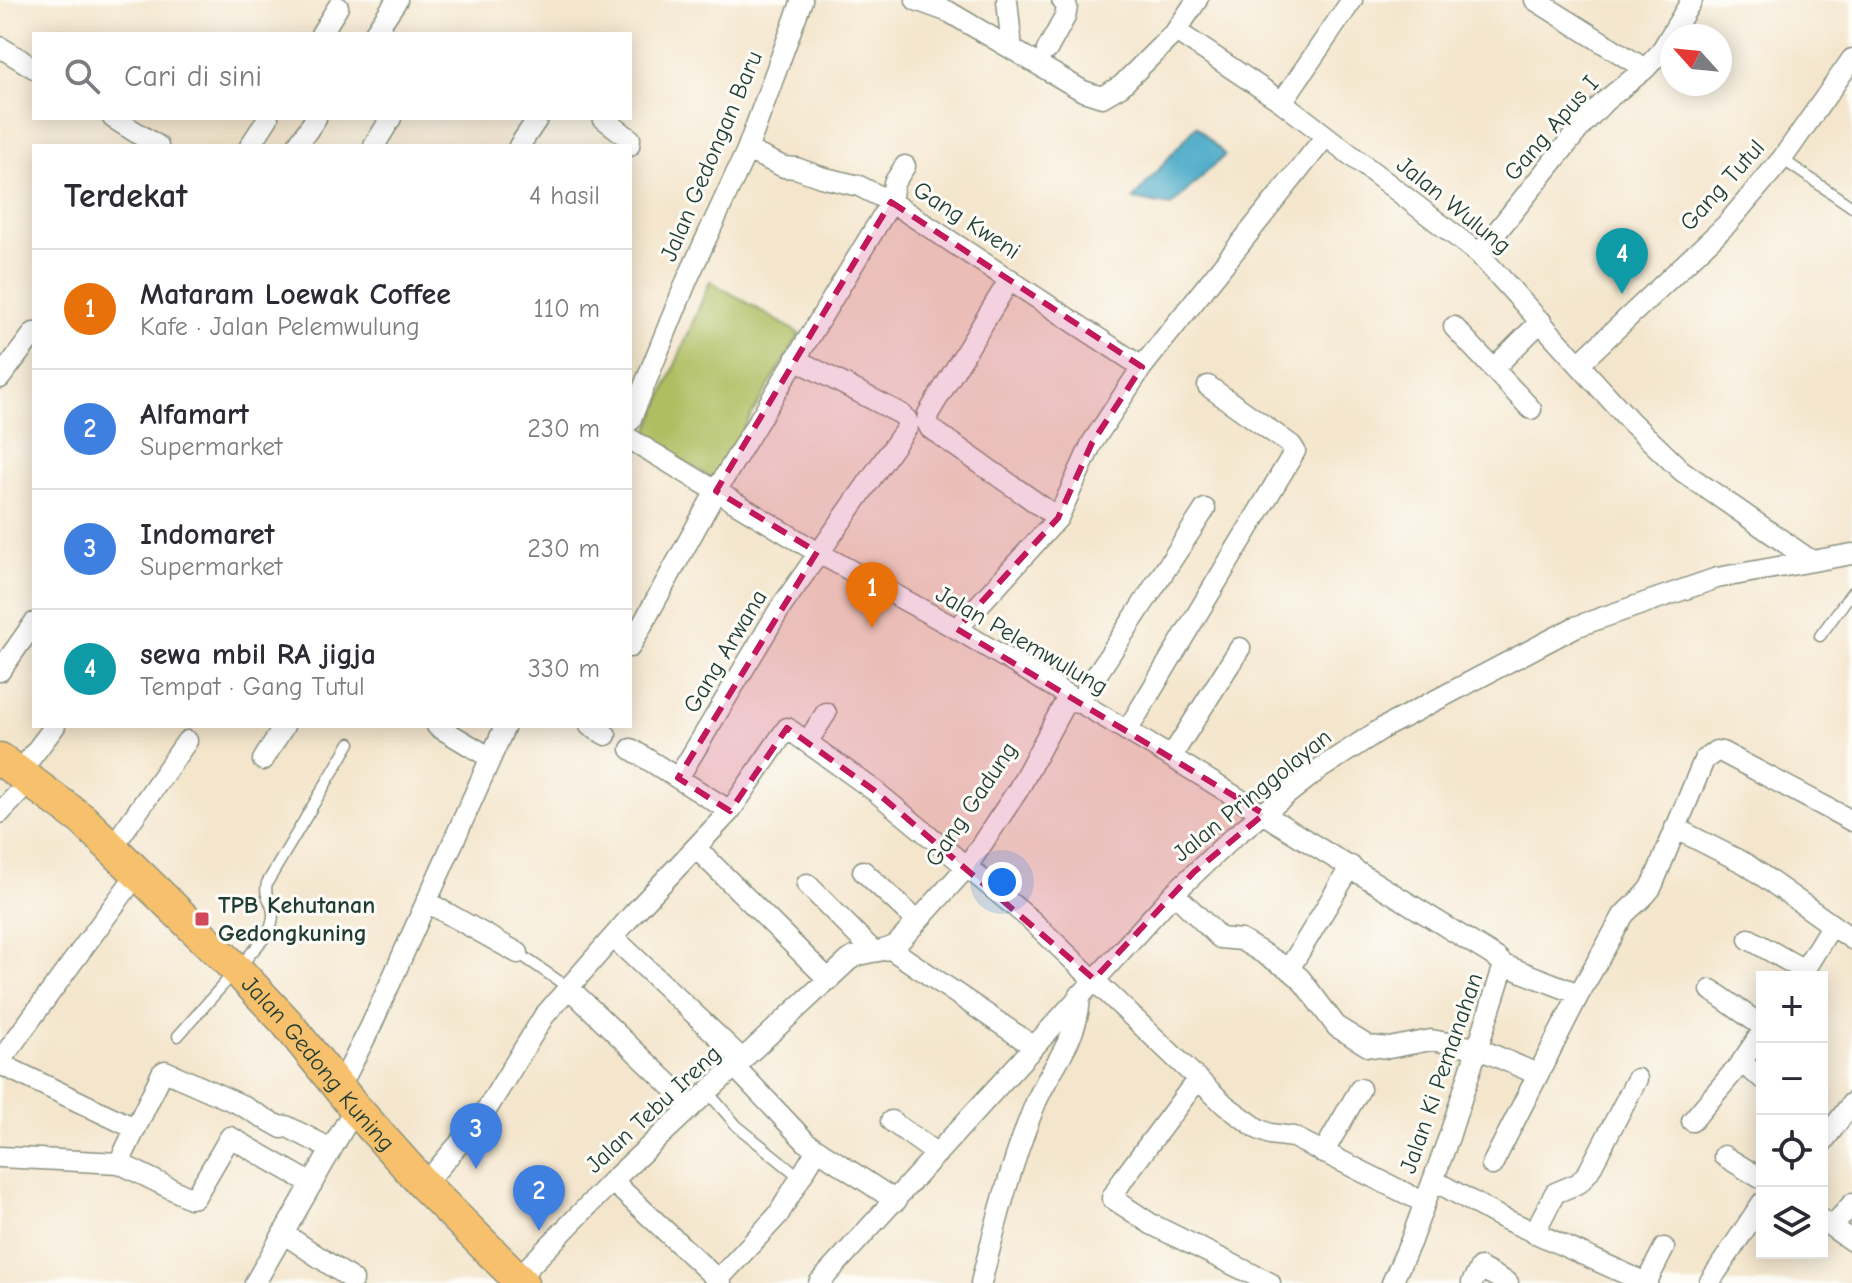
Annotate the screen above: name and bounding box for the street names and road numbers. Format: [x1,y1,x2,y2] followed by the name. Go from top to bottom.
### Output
[654,47,768,265] street label: Jalan Gedongan Baru
[1498,70,1604,186] street label: Gang Apus I
[1674,134,1770,236] street label: Gang Tutul
[1391,150,1517,260] street label: Jalan Wulung
[908,175,1026,265] street label: Gang Kweni
[931,579,1113,701] street label: Jalan Pelemwulung
[677,584,773,718] street label: Gang Arwana
[1167,723,1337,867] street label: Jalan Pringgolayan
[919,736,1023,872] street label: Gang Gadung
[1394,969,1488,1177] street label: Jalan Ki Pemanahan
[236,970,401,1157] street label: Jalan Gedong Kuning
[580,1039,726,1179] street label: Jalan Tebu Ireng

